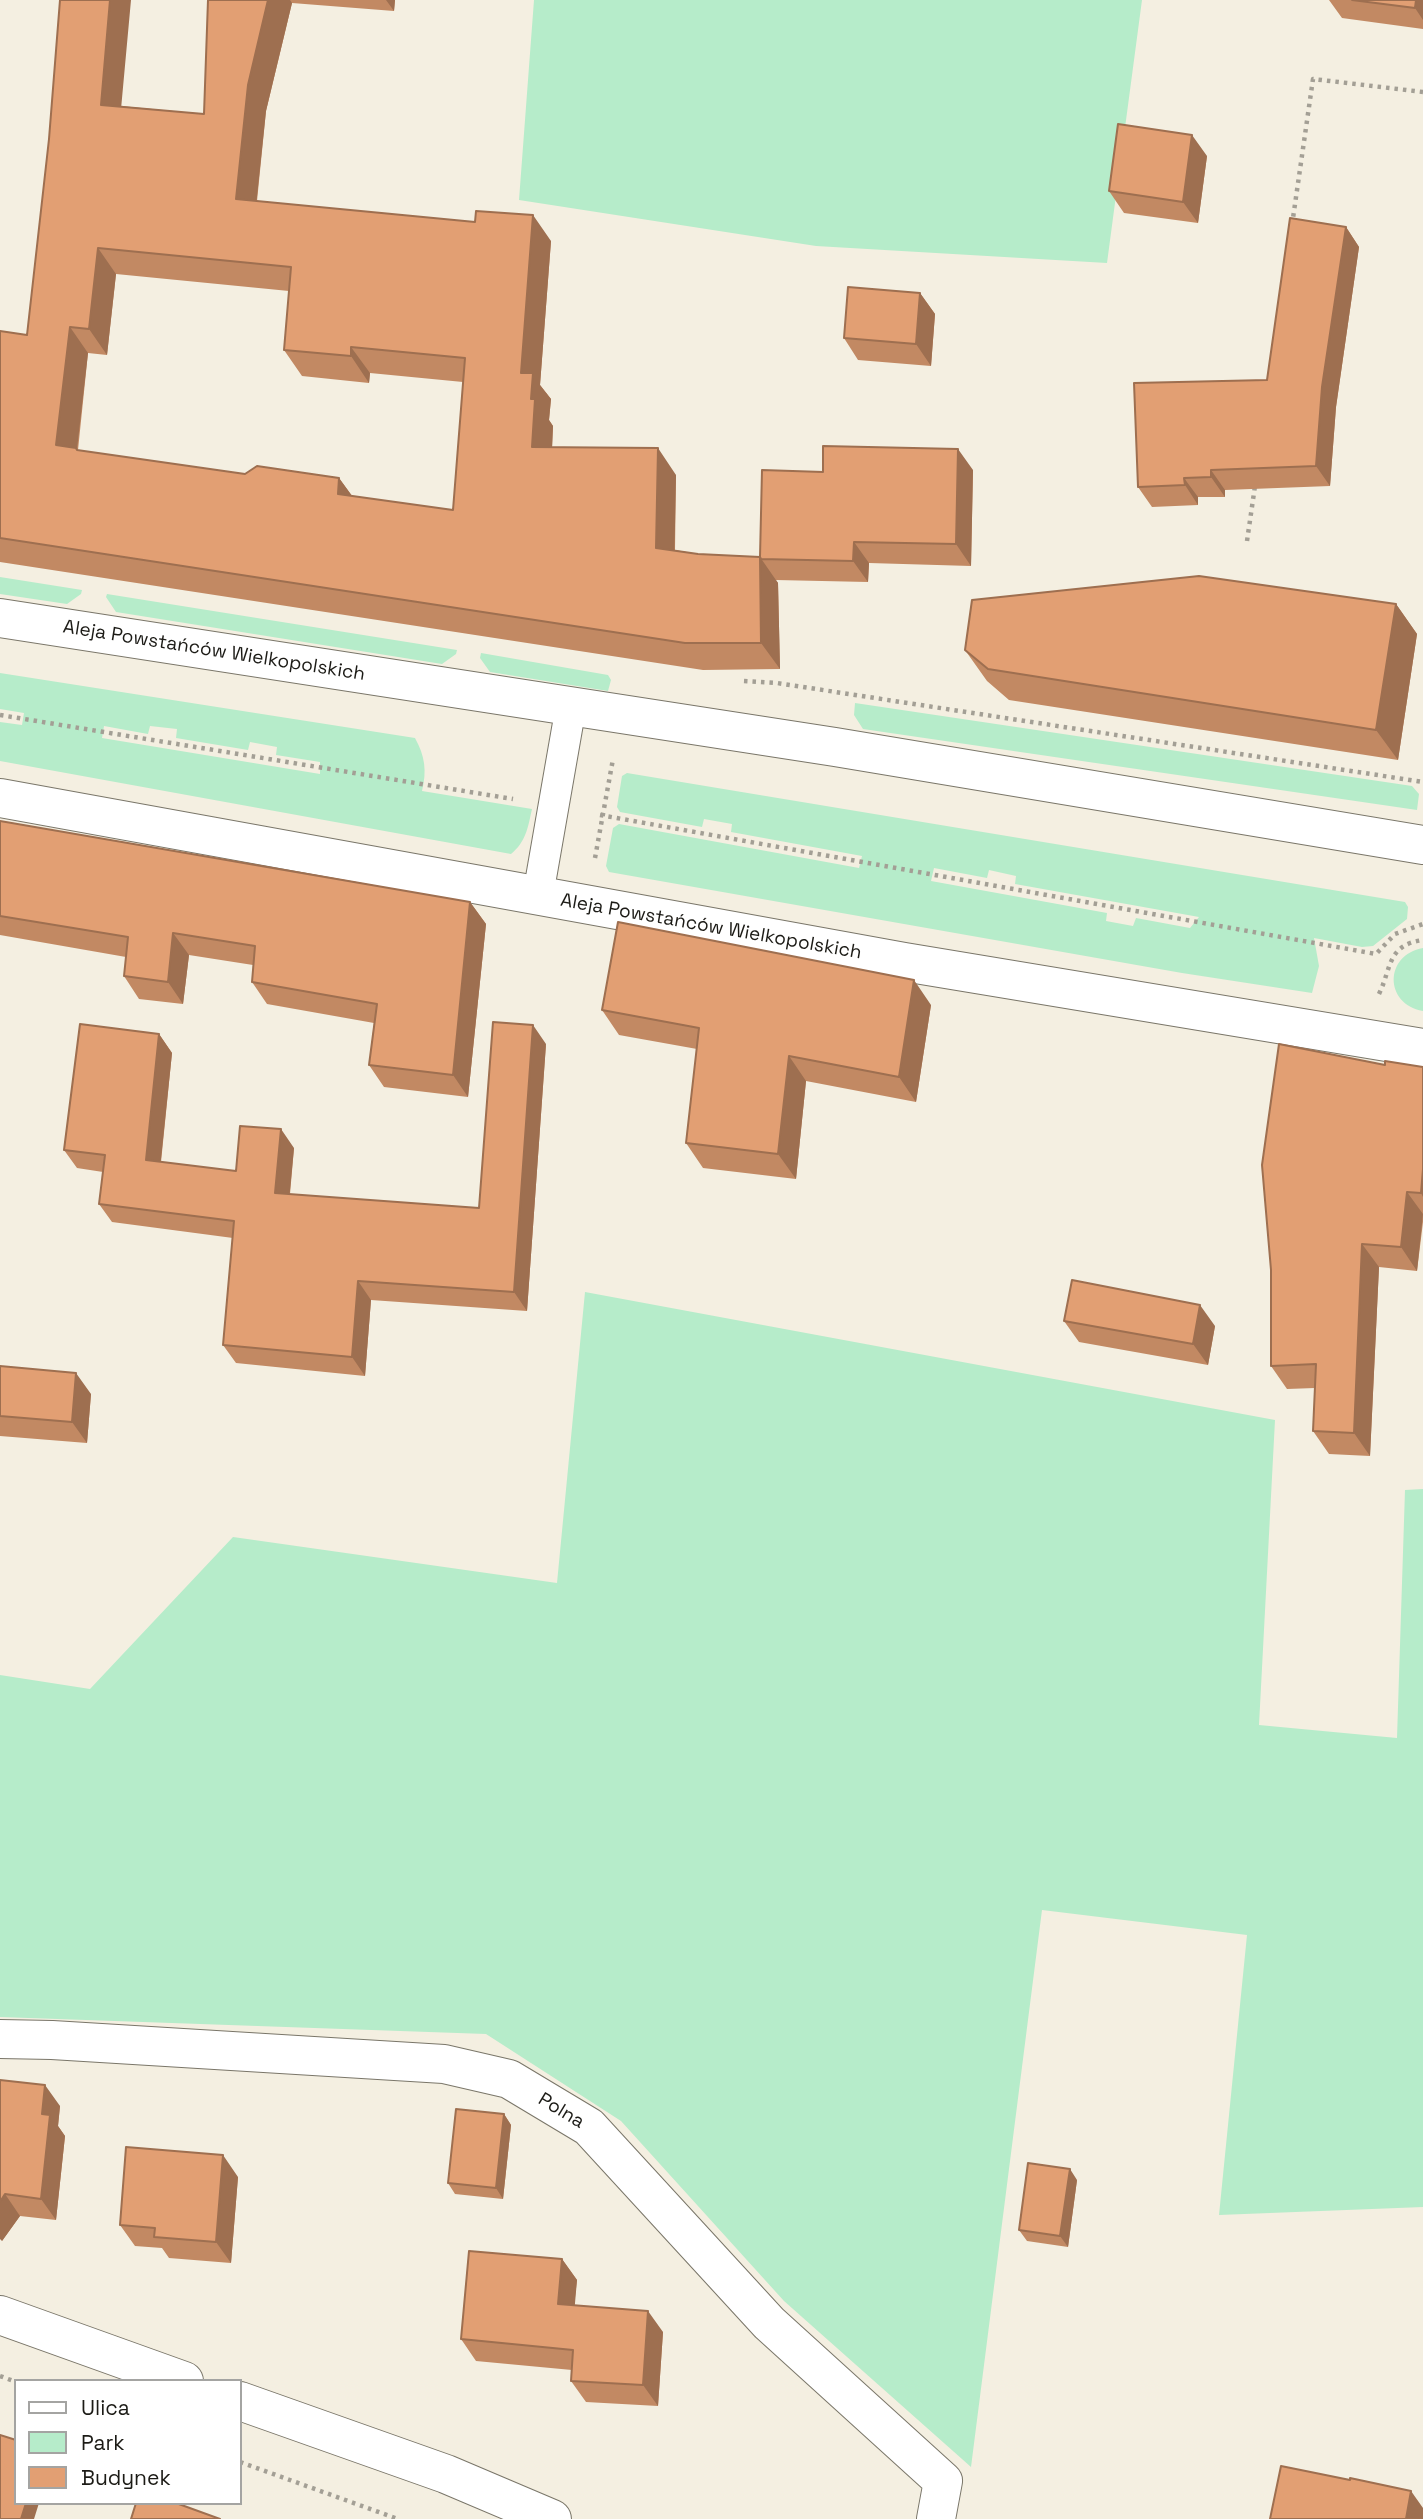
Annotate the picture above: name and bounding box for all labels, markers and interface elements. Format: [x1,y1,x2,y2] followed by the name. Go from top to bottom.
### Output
[61,616,367,686] street label: Aleja Powstańców Wielkopolskich
[559,889,863,965] street label: Aleja Powstańców Wielkopolskich
[534,2088,588,2134] street label: Polna
[14,2379,242,2505] legend
[81,2394,130,2421] text: Ulica
[81,2429,125,2456] text: Park
[81,2464,171,2491] text: Budynek

